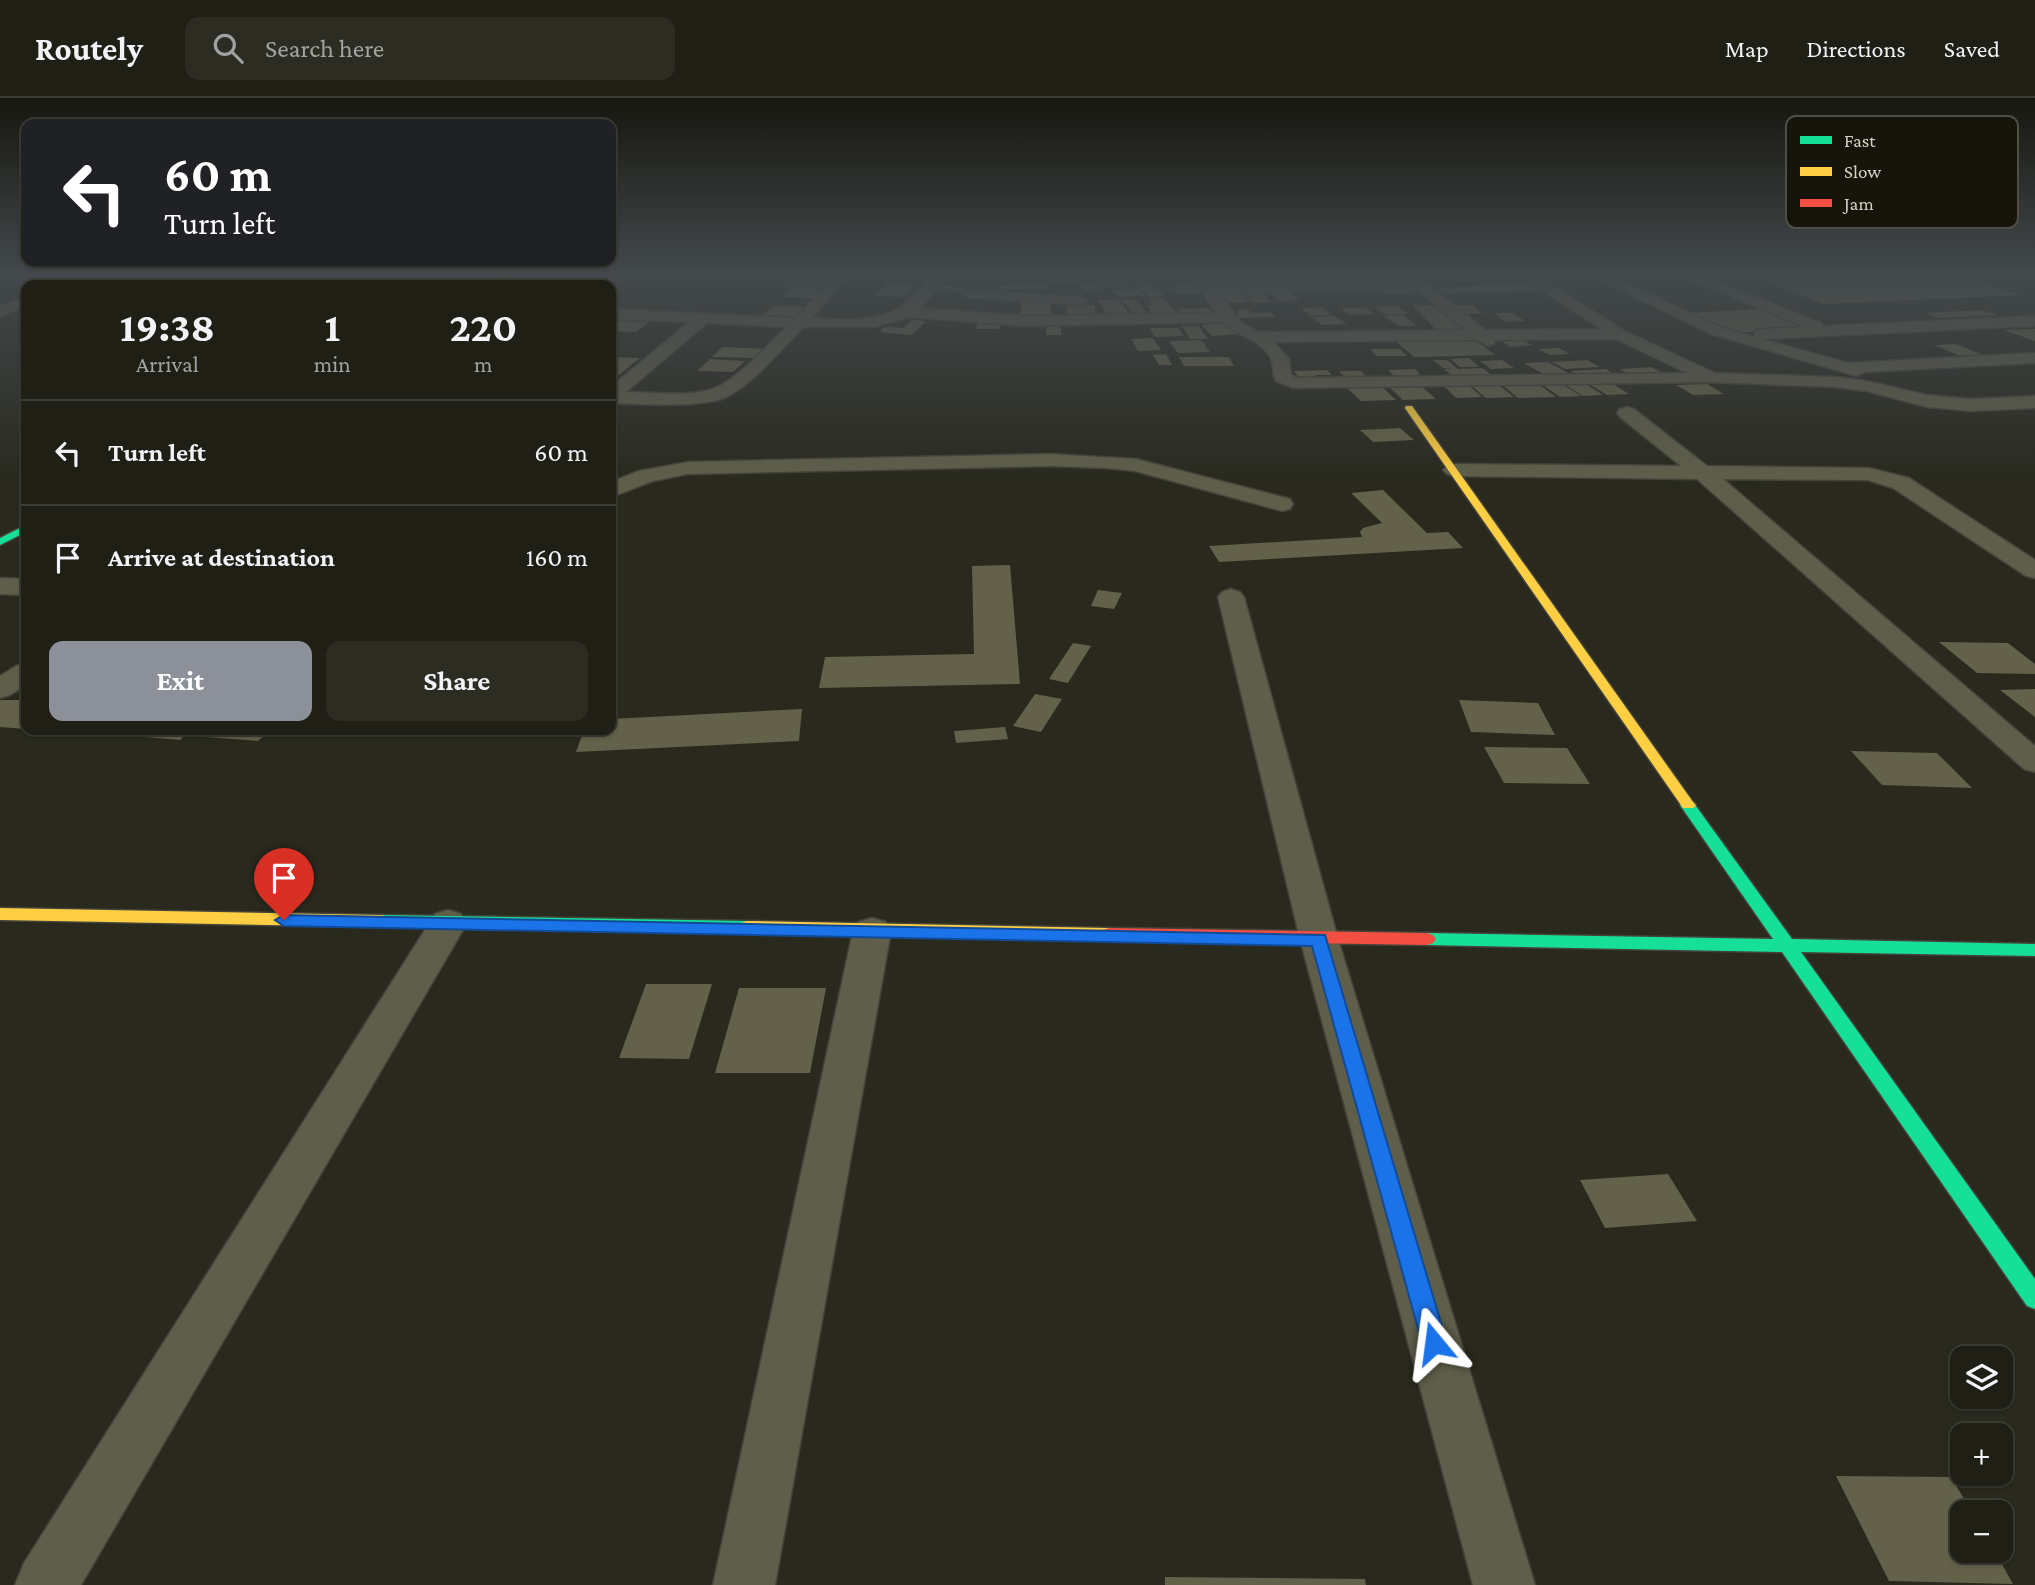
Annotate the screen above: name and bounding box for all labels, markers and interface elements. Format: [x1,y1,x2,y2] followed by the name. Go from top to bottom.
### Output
[185,17,675,80] search box
[209,29,247,67] icon: search
[35,30,143,67] text: Routely
[265,34,384,63] text: Search here
[1725,35,1769,62] text: Map
[1807,35,1906,62] text: Directions
[1944,35,2000,62] text: Saved
[1786,116,2018,228] legend
[1844,130,1876,151] text: Fast
[49,147,140,238] icon: left
[164,147,271,202] text: 60 m
[1844,161,1881,182] text: Slow
[1842,193,1874,214] text: Jam
[164,205,275,241] text: Turn left
[120,303,215,350] text: 19:38
[324,303,340,350] text: 1
[449,303,517,350] text: 220
[136,351,199,377] text: Arrival
[314,351,351,377] text: min
[474,351,493,377] text: m
[49,434,87,472] icon: left
[108,438,206,467] text: Turn left
[534,438,588,467] text: 60 m
[49,539,87,577] icon: arrive
[108,543,335,572] text: Arrive at destination
[526,543,588,572] text: 160 m
[49,641,312,721] button: Exit
[326,641,588,721] button: Share
[254,848,314,920] pin
[265,859,303,897] icon: arrive
[1397,1306,1471,1380] position arrow
[1950,1346,2013,1563] map controls
[1950,1346,2013,1409] button: layers
[1950,1423,2013,1486] button: +
[1950,1500,2013,1563] button: −

